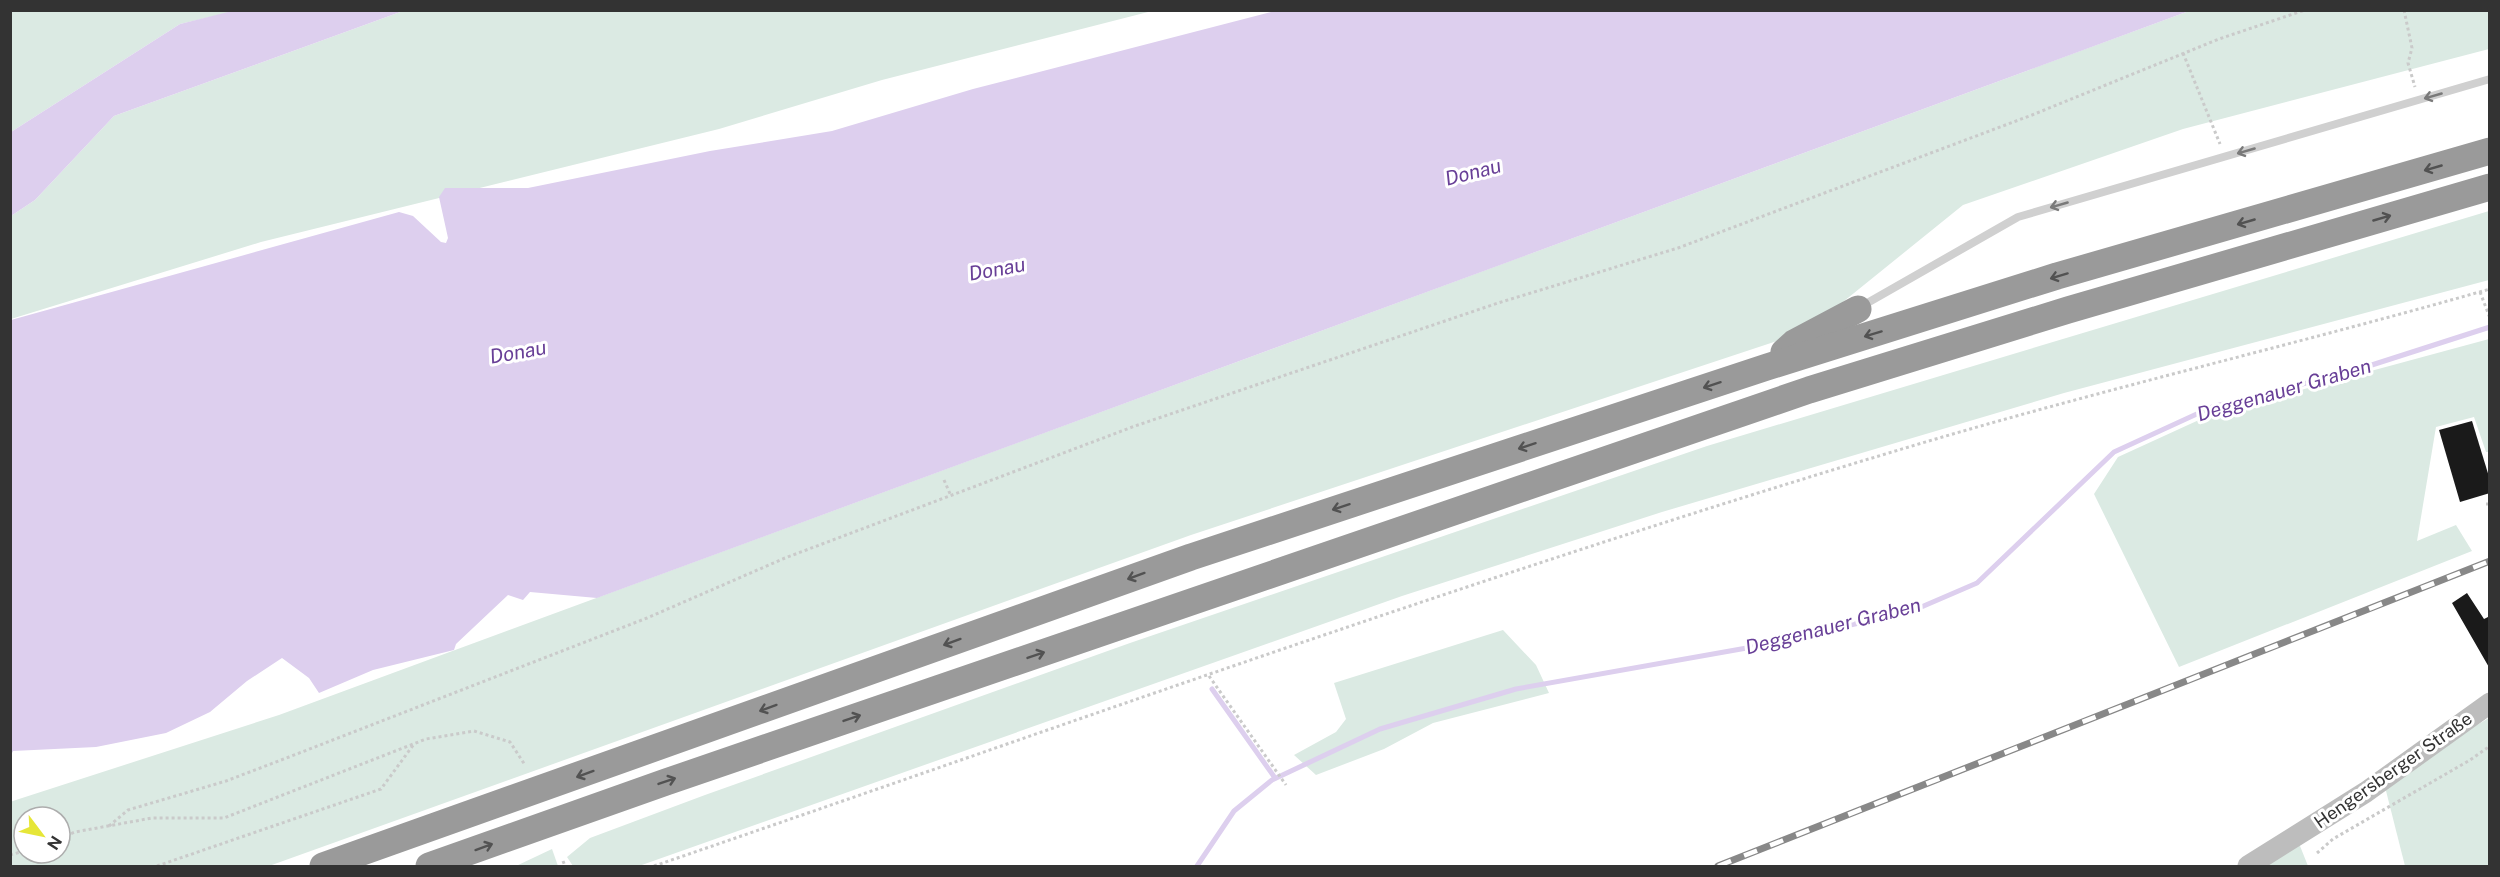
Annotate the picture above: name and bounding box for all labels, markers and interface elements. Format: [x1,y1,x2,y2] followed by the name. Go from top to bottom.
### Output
[2424,91,2443,102] one-way arrow
[2237,146,2256,157] one-way arrow
[1442,153,1504,191] water label: Donau
[2424,163,2443,174] one-way arrow
[2050,200,2069,212] one-way arrow
[2372,212,2391,223] one-way arrow
[2237,217,2256,228] one-way arrow
[967,252,1027,286] water label: Donau
[2050,271,2069,282] one-way arrow
[1864,329,1883,340] one-way arrow
[488,335,548,369] water label: Donau
[2194,354,2374,426] water label: Deggenauer Graben
[1703,381,1722,392] one-way arrow
[1518,441,1537,452] one-way arrow
[1332,502,1351,513] one-way arrow
[1127,572,1146,583] one-way arrow
[1743,593,1923,659] water label: Deggenauer Graben
[943,637,962,648] one-way arrow
[1026,649,1045,660] one-way arrow
[760,703,778,714] one-way arrow
[2310,708,2476,832] street label: Hengersberger Straße
[842,712,861,723] one-way arrow
[576,769,595,780] one-way arrow
[658,775,676,786] one-way arrow
[12,805,72,865] north arrow
[43,832,66,853] text: N
[474,840,493,851] one-way arrow

